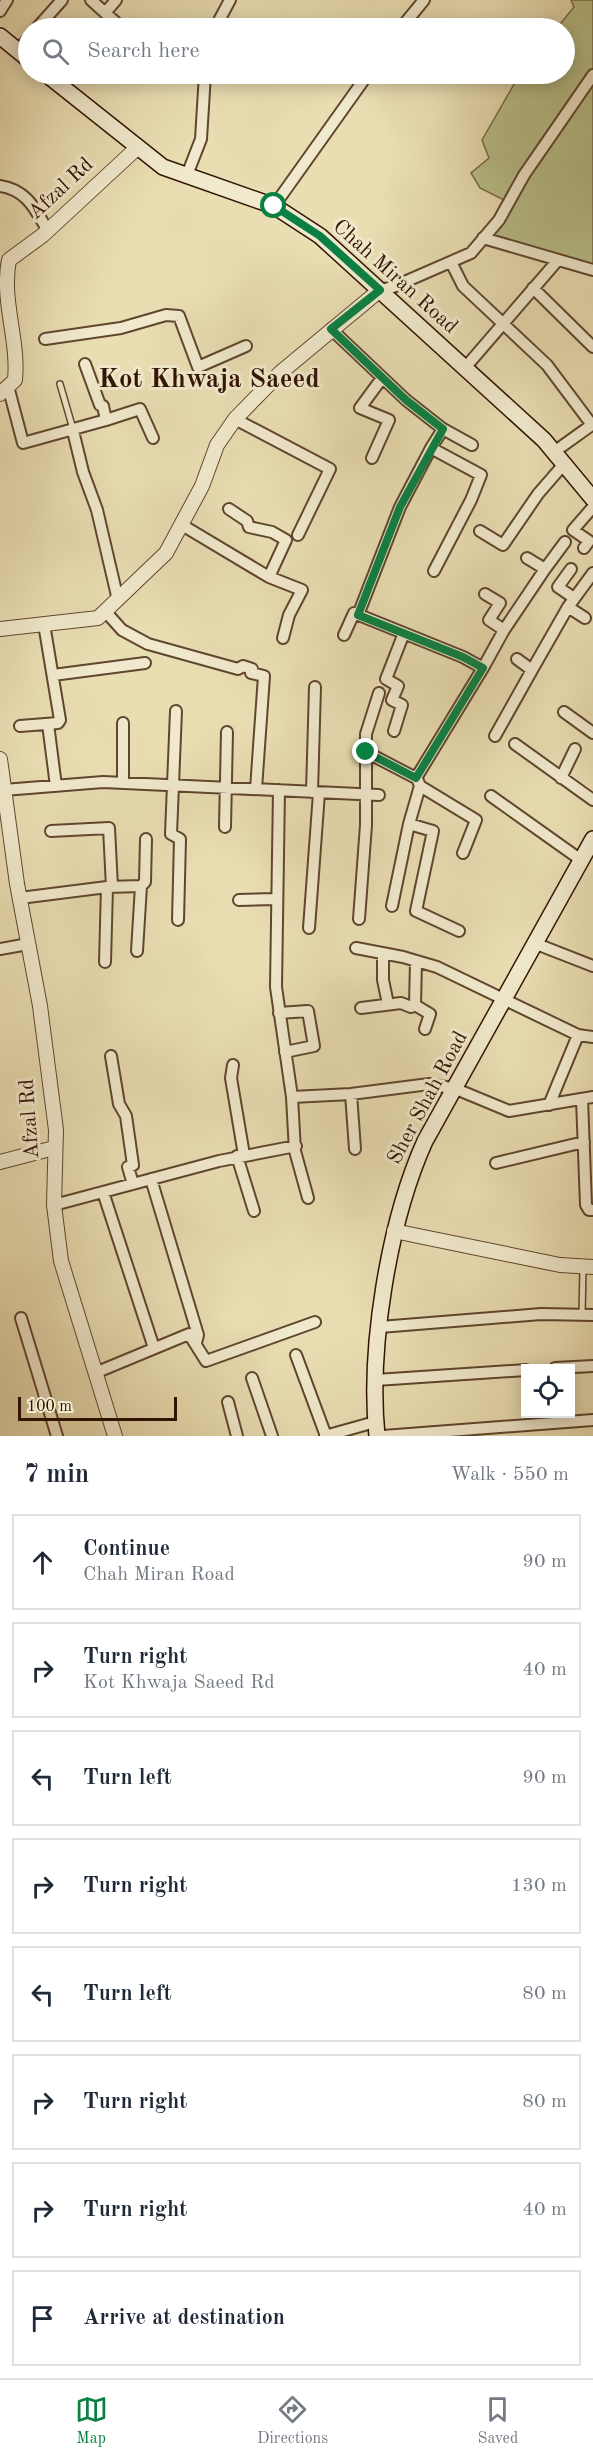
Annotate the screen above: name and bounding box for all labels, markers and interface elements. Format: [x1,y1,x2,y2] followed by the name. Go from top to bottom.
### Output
[18,18,575,84] search box
[39,35,72,68] icon: search
[87,40,200,62] text: Search here
[25,154,97,224] street label: Afzal Rd
[260,192,286,218] route start
[329,216,461,338] street label: Chah Miran Road
[98,366,320,393] district label: Kot Khwaja Saeed
[352,738,378,764] route end
[384,1028,472,1168] street label: Sher Shah Road
[17,1078,43,1160] street label: Afzal Rd
[521,1364,575,1418] map controls
[521,1364,575,1418] button: locate
[18,1394,177,1422] scale bar
[27,1399,72,1415] text: 100 m
[24,1462,89,1488] text: 7 min
[450,1465,569,1485] text: Walk · 550 m
[83,1538,170,1560] text: Continue
[26,1546,59,1579] icon: ahead
[522,1552,567,1572] text: 90 m
[83,1565,235,1585] text: Chah Miran Road
[83,1646,187,1668] text: Turn right
[26,1654,59,1687] icon: right
[522,1660,567,1680] text: 40 m
[83,1673,275,1693] text: Kot Khwaja Saeed Rd
[26,1762,59,1795] icon: left
[83,1767,172,1789] text: Turn left
[522,1768,567,1788] text: 90 m
[26,1870,59,1903] icon: right
[83,1875,187,1897] text: Turn right
[511,1876,567,1896] text: 130 m
[26,1978,59,2011] icon: left
[83,1983,172,2005] text: Turn left
[522,1984,567,2004] text: 80 m
[26,2086,59,2119] icon: right
[83,2091,187,2113] text: Turn right
[522,2092,567,2112] text: 80 m
[26,2194,59,2227] icon: right
[83,2199,187,2221] text: Turn right
[522,2200,567,2220] text: 40 m
[26,2302,59,2335] icon: arrive
[83,2307,285,2329] text: Arrive at destination
[75,2393,108,2449] tab: Map
[257,2393,328,2449] tab: Directions
[478,2393,518,2449] tab: Saved

